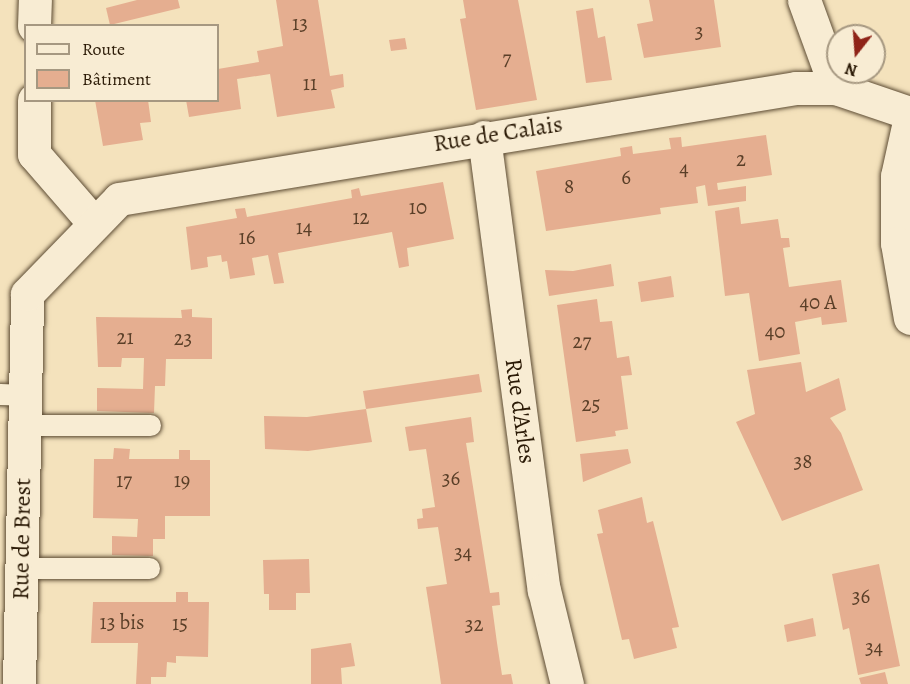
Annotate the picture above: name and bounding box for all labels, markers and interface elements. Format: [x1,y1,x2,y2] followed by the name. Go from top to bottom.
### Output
[292,10,308,36] house number: 13
[695,18,703,44] house number: 3
[24,24,219,102] legend
[826,24,886,84] north arrow
[82,37,125,61] text: Route
[503,45,511,71] house number: 7
[843,57,860,82] text: N
[82,67,151,91] text: Bâtiment
[303,70,317,96] house number: 11
[431,110,565,158] street label: Rue de Calais
[736,146,746,172] house number: 2
[679,155,689,181] house number: 4
[621,164,631,190] house number: 6
[564,173,574,199] house number: 8
[409,194,427,220] house number: 10
[352,204,370,230] house number: 12
[296,214,312,240] house number: 14
[239,224,255,250] house number: 16
[799,289,837,315] house number: 40 A
[765,318,785,344] house number: 40
[116,324,134,350] house number: 21
[174,325,192,351] house number: 23
[573,328,591,354] house number: 27
[498,356,542,466] street label: Rue d'Arles
[581,391,601,417] house number: 25
[794,448,812,474] house number: 38
[442,465,460,491] house number: 36
[116,467,132,493] house number: 17
[174,467,190,493] house number: 19
[7,478,37,600] street label: Rue de Brest
[454,539,472,565] house number: 34
[852,583,870,609] house number: 36
[99,609,145,635] house number: 13 bis
[172,610,188,636] house number: 15
[465,611,483,637] house number: 32
[865,634,883,660] house number: 34

